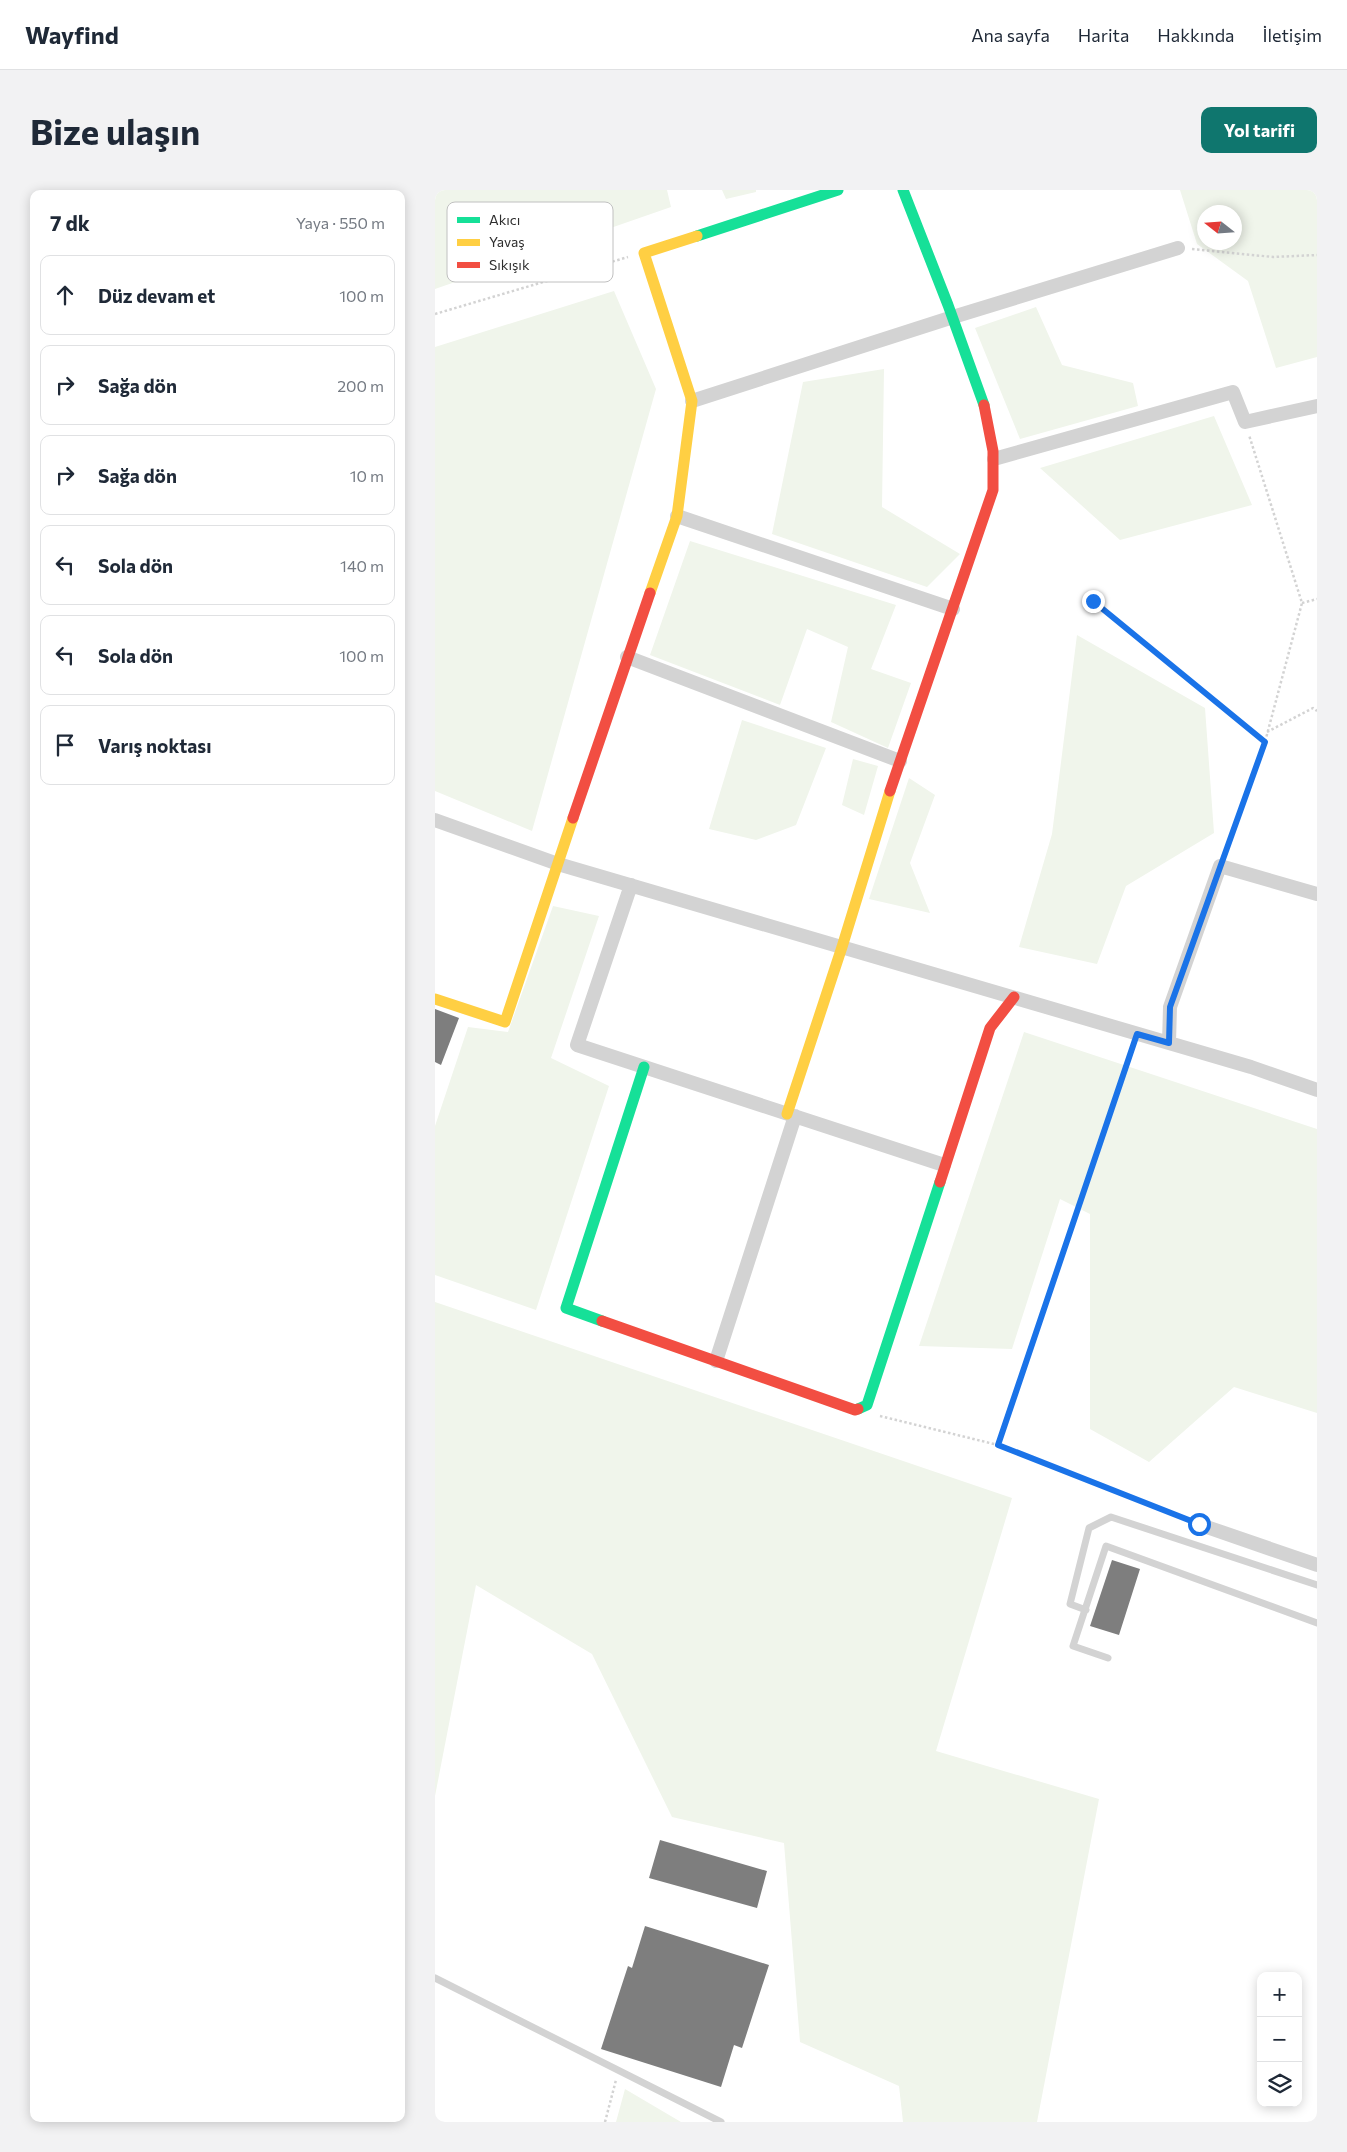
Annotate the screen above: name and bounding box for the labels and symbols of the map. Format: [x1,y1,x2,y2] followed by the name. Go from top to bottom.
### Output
[447,202,613,282] legend
[1197,205,1242,250] north arrow
[489,211,520,228] text: Akıcı
[489,233,525,250] text: Yavaş
[489,256,530,273] text: Sıkışık
[1082,590,1105,613] route end
[1188,1513,1211,1536] route start

